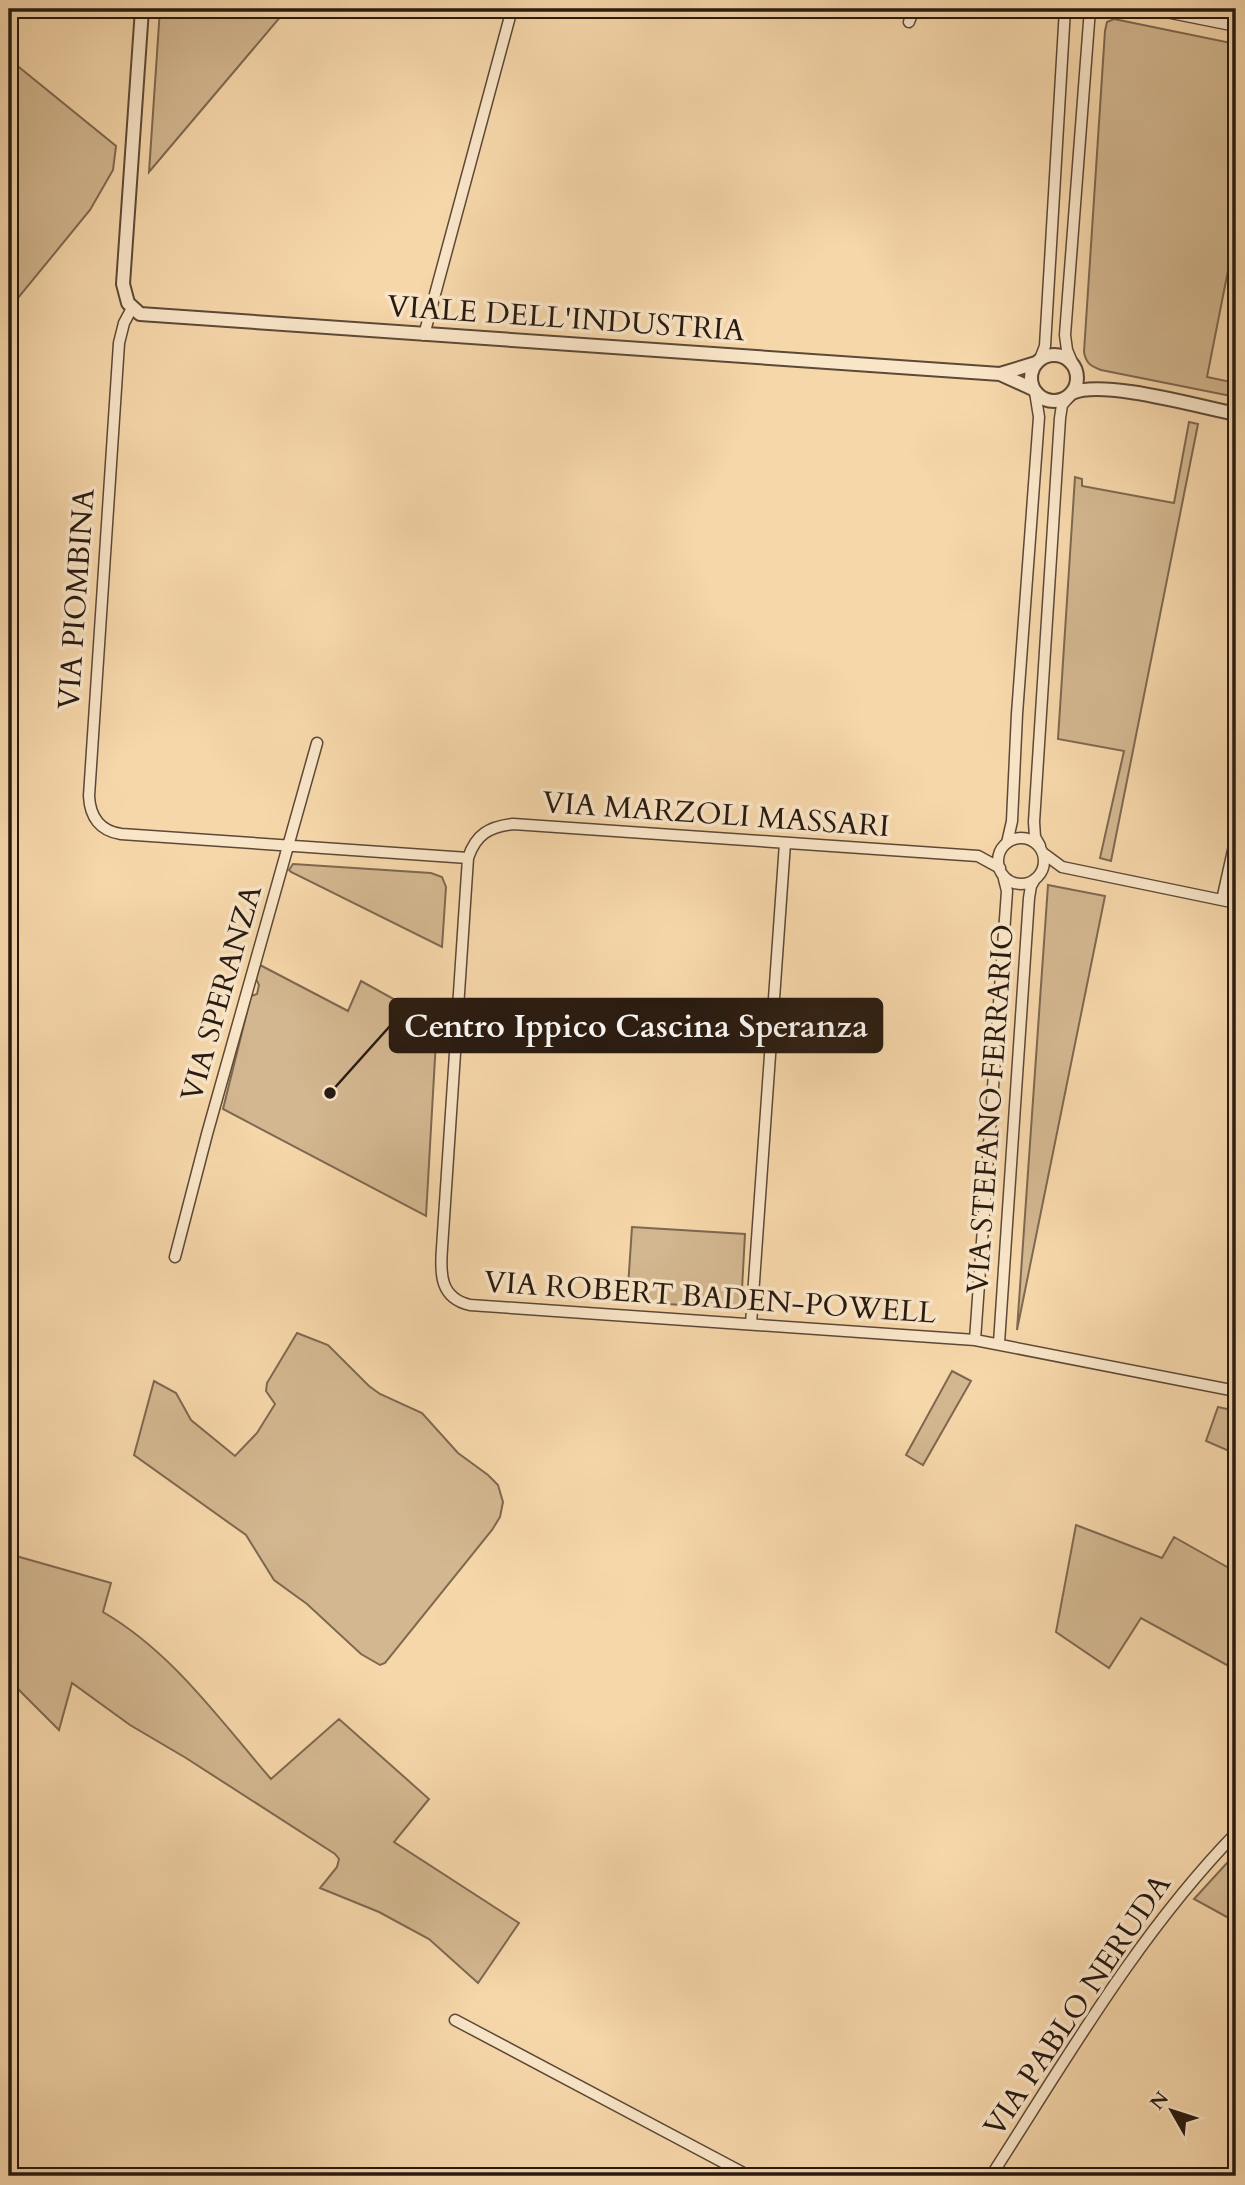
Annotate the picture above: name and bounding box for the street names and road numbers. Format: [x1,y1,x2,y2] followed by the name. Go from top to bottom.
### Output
[386,286,747,351] street label: VIALE DELL'INDUSTRIA
[48,487,105,711] street label: VIA PIOMBINA
[541,782,891,847] street label: VIA MARZOLI MASSARI
[171,879,272,1106] street label: VIA SPERANZA
[957,923,1024,1295] street label: VIA STEFANO FERRARIO
[482,1261,938,1334] street label: VIA ROBERT BADEN-POWELL
[976,1867,1178,2143] street label: VIA PABLO NERUDA

